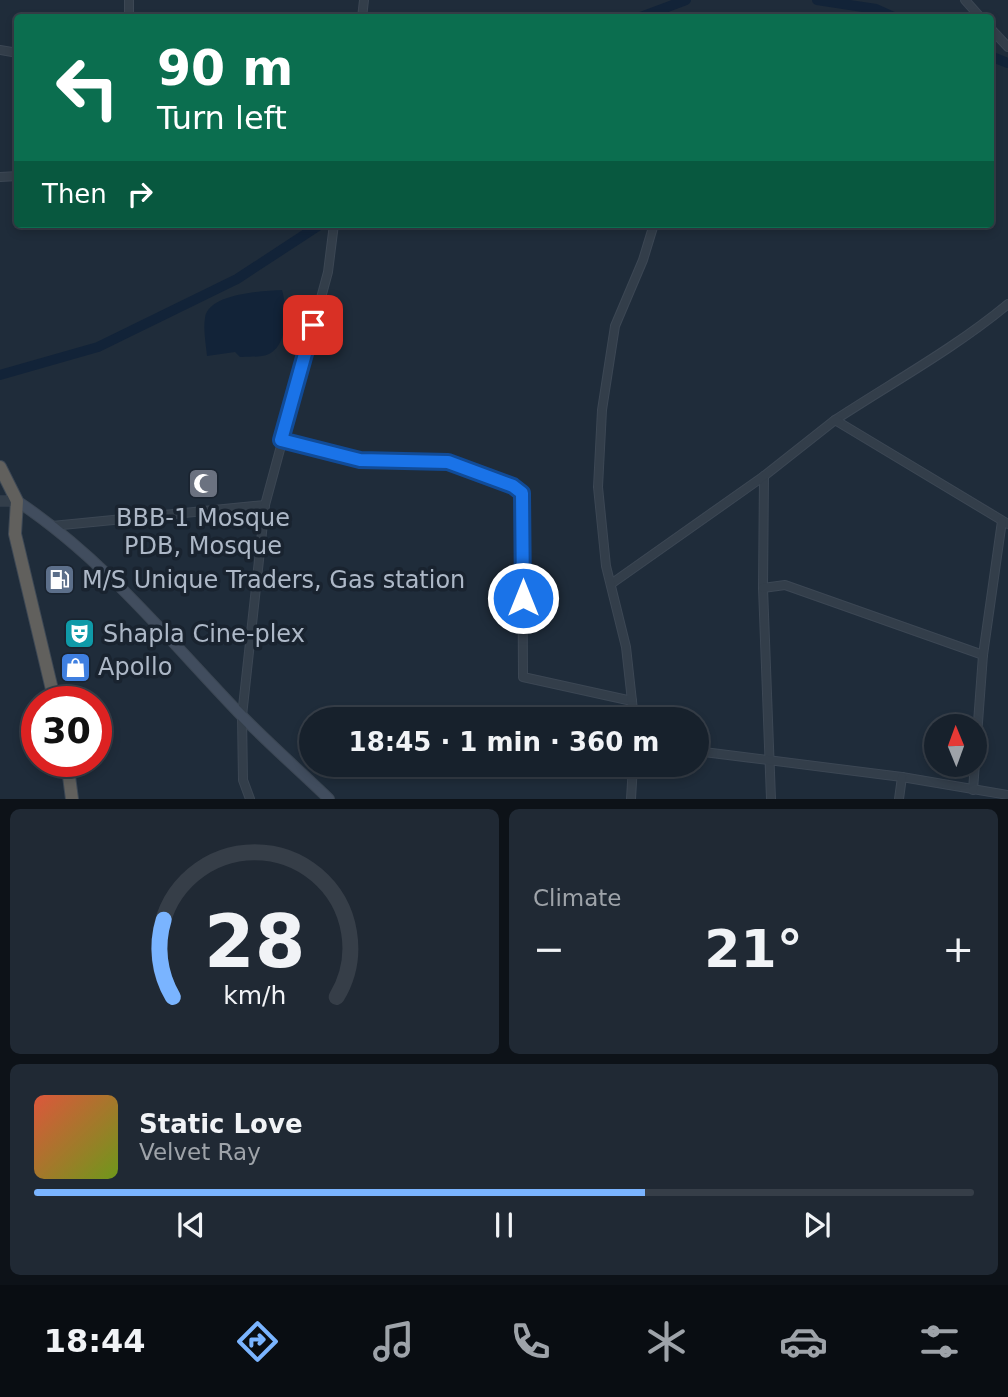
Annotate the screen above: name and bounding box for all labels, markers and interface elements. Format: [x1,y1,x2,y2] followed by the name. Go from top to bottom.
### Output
[157,40,293,97] text: 90 m
[42,42,133,133] icon: left
[157,99,287,137] text: Turn left
[121,175,159,213] icon: right
[42,179,107,209] text: Then
[283,295,343,355] pin
[294,306,332,344] icon: arrive
[186,467,220,501] mosque icon: BBB-1 Mosque PDB, Mosque
[116,504,290,560] place label: BBB-1 Mosque PDB, Mosque
[486,561,560,635] position arrow
[42,563,76,597] fuel station icon: M/S Unique Traders, Gas station
[82,566,465,594] place label: M/S Unique Traders, Gas station
[63,617,97,651] theatre icon: Shapla Cine-plex
[103,620,305,648] place label: Shapla Cine-plex
[58,650,92,684] shop icon: Apollo
[98,653,172,681] place label: Apollo
[21,686,112,777] speed limit sign: 30
[924,714,987,777] north arrow
[924,714,987,777] map controls
[349,727,659,757] text: 18:45 · 1 min · 360 m
[533,885,622,911] text: Climate
[204,900,305,985] text: 28
[704,919,803,979] text: 21°
[533,927,565,971] text: −
[942,927,974,971] text: +
[223,981,286,1010] text: km/h
[139,1109,303,1139] text: Static Love
[139,1139,261,1165] text: Velvet Ray
[172,1206,210,1244] icon: previous
[485,1206,523,1244] icon: pause
[798,1206,836,1244] icon: next
[233,1317,282,1366] icon: directions
[369,1317,418,1366] icon: music
[506,1317,555,1366] icon: phone
[642,1317,691,1366] icon: climate
[779,1317,828,1366] icon: car
[915,1317,964,1366] icon: filters
[44,1322,146,1360] text: 18:44

